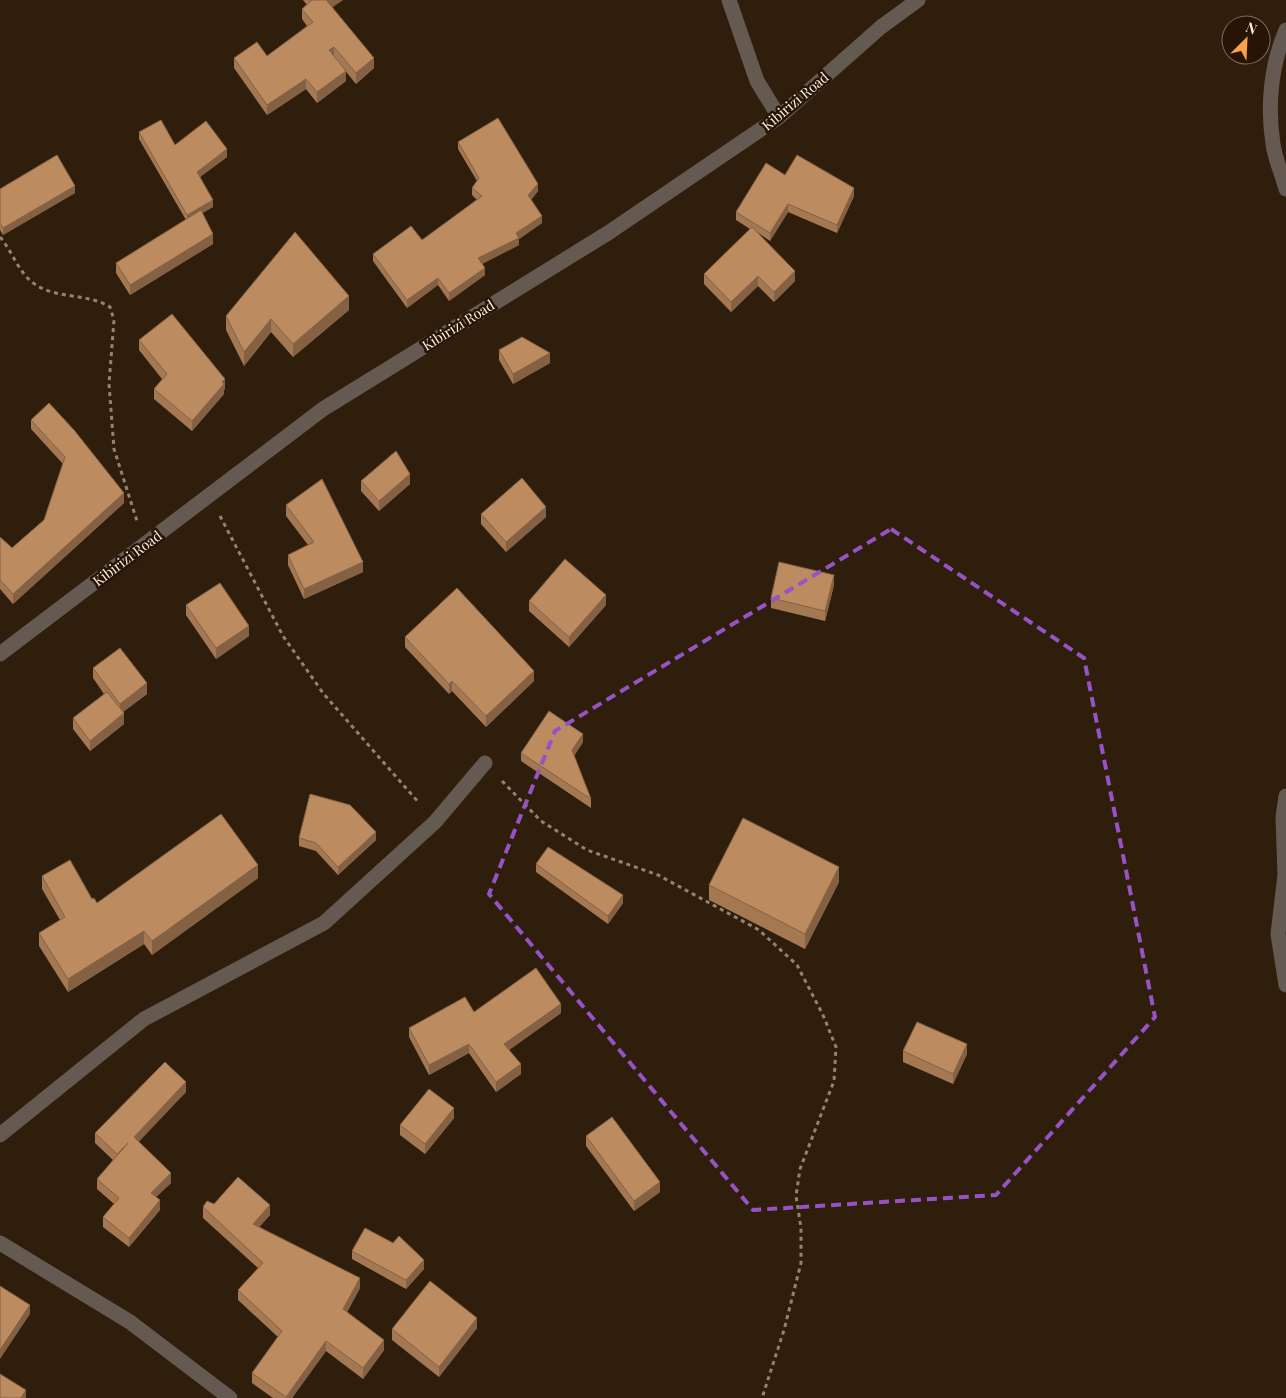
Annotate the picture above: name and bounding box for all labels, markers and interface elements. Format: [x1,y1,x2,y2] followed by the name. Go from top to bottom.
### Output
[1221,15,1271,65] north arrow
[1243,17,1260,38] text: N
[758,67,832,135] street label: Kibirizi Road
[418,295,498,355] street label: Kibirizi Road
[89,526,165,590] street label: Kibirizi Road

